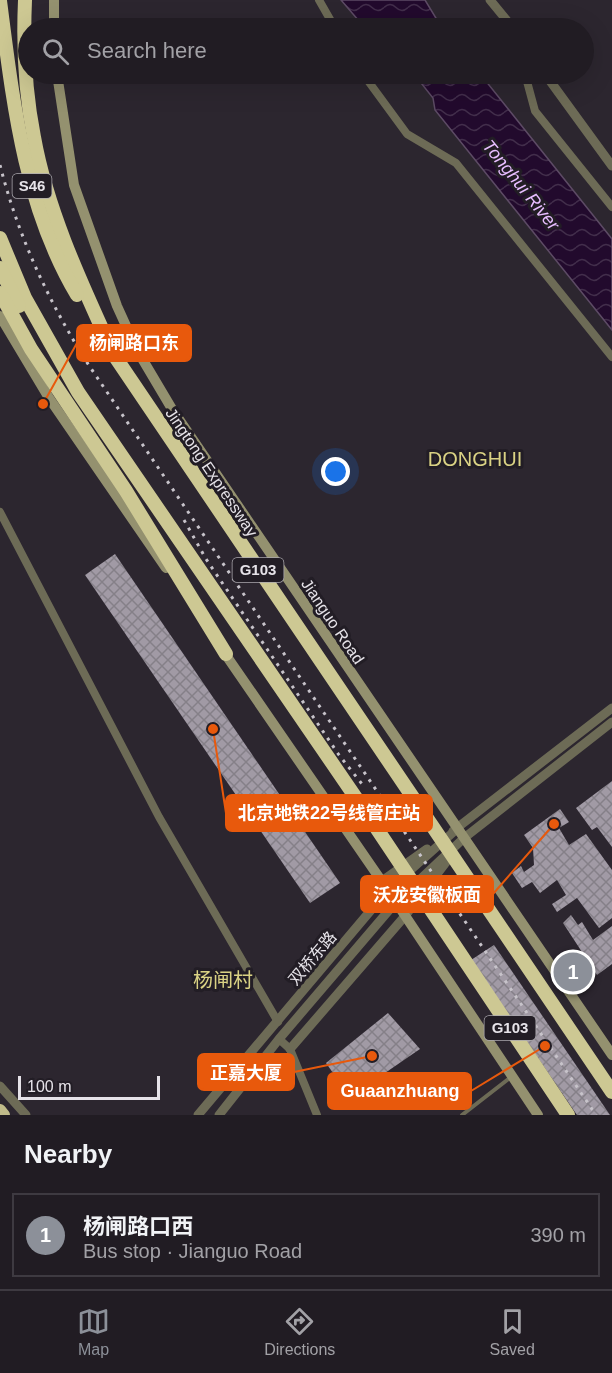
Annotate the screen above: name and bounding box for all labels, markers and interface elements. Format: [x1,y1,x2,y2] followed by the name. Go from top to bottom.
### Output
[18,18,594,84] search box
[39,35,72,68] icon: search
[87,38,207,63] text: Search here
[478,136,564,235] water label: Tonghui River
[12,174,51,198] road number: S46
[77,325,191,361] callout: 杨闸路口东
[89,333,179,353] text: 杨闸路口东
[162,405,261,540] street label: Jingtong Expressway
[428,448,522,470] district label: DONGHUI
[321,457,350,486] your location
[232,558,284,582] road number: G103
[298,576,367,667] street label: Jianguo Road
[226,795,432,831] callout: 北京地铁22号线管庄站
[238,803,420,823] text: 北京地铁22号线管庄站
[361,876,493,912] callout: 沃龙安徽板面
[373,885,481,905] text: 沃龙安徽板面
[285,928,339,988] street label: 双桥东路
[554,950,592,994] pin: 1
[193,969,253,991] district label: 杨闸村
[484,1016,536,1040] road number: G103
[198,1054,294,1090] callout: 正嘉大厦
[210,1063,282,1083] text: 正嘉大厦
[18,1073,160,1100] scale bar
[328,1073,471,1109] callout: Guaanzhuang
[27,1078,71,1095] text: 100 m
[340,1081,460,1101] text: Guaanzhuang
[24,1139,112,1169] text: Nearby
[83,1214,193,1239] text: 杨闸路口西
[40,1224,51,1246] text: 1
[530,1224,586,1246] text: 390 m
[83,1240,302,1262] text: Bus stop · Jianguo Road
[77,1305,110,1359] tab: Map
[264,1305,335,1359] tab: Directions
[490,1305,535,1359] tab: Saved

